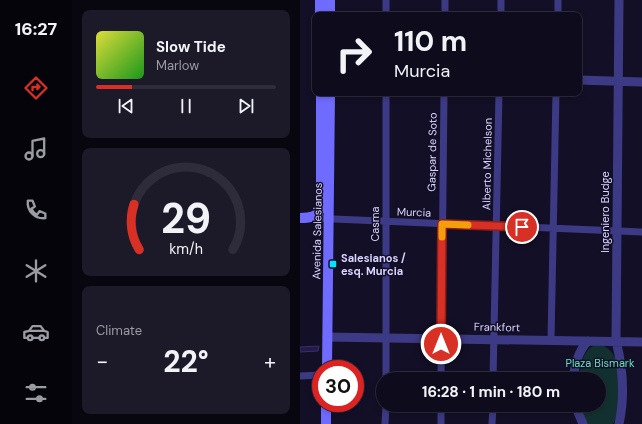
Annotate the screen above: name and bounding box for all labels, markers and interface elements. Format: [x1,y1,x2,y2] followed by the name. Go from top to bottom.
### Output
[15,17,57,41] text: 16:27
[394,23,467,60] text: 110 m
[328,28,380,80] icon: right
[156,37,226,57] text: Slow Tide
[156,57,199,74] text: Marlow
[394,59,450,83] text: Murcia
[22,74,50,102] icon: directions
[115,95,137,117] icon: previous
[175,95,197,117] icon: pause
[235,95,257,117] icon: next
[424,112,440,192] street label: Gaspar de Soto
[479,118,495,210] street label: Alberto Michelson
[22,135,50,163] icon: music
[598,171,612,253] street label: Ingeniero Budge
[309,182,325,280] street label: Avenida Salesianos
[161,192,211,246] text: 29
[22,196,50,224] icon: phone
[397,204,431,220] street label: Murcia
[368,206,382,242] street label: Casma
[505,210,539,244] pin
[511,216,533,238] icon: arrive
[169,240,203,258] text: km/h
[341,251,406,278] place label: Salesianos / esq. Murcia
[22,257,50,285] icon: climate
[328,259,338,269] marker: Salesianos / esq. Murcia
[22,318,50,346] icon: car
[474,320,520,334] street label: Frankfort
[96,322,142,339] text: Climate
[420,323,462,365] position arrow
[163,342,209,381] text: 22°
[96,347,108,376] text: −
[264,347,276,376] text: +
[566,356,635,370] park label: Plaza Bismark
[312,360,364,412] speed limit sign: 30
[22,379,50,407] icon: filters
[422,382,560,402] text: 16:28 · 1 min · 180 m

